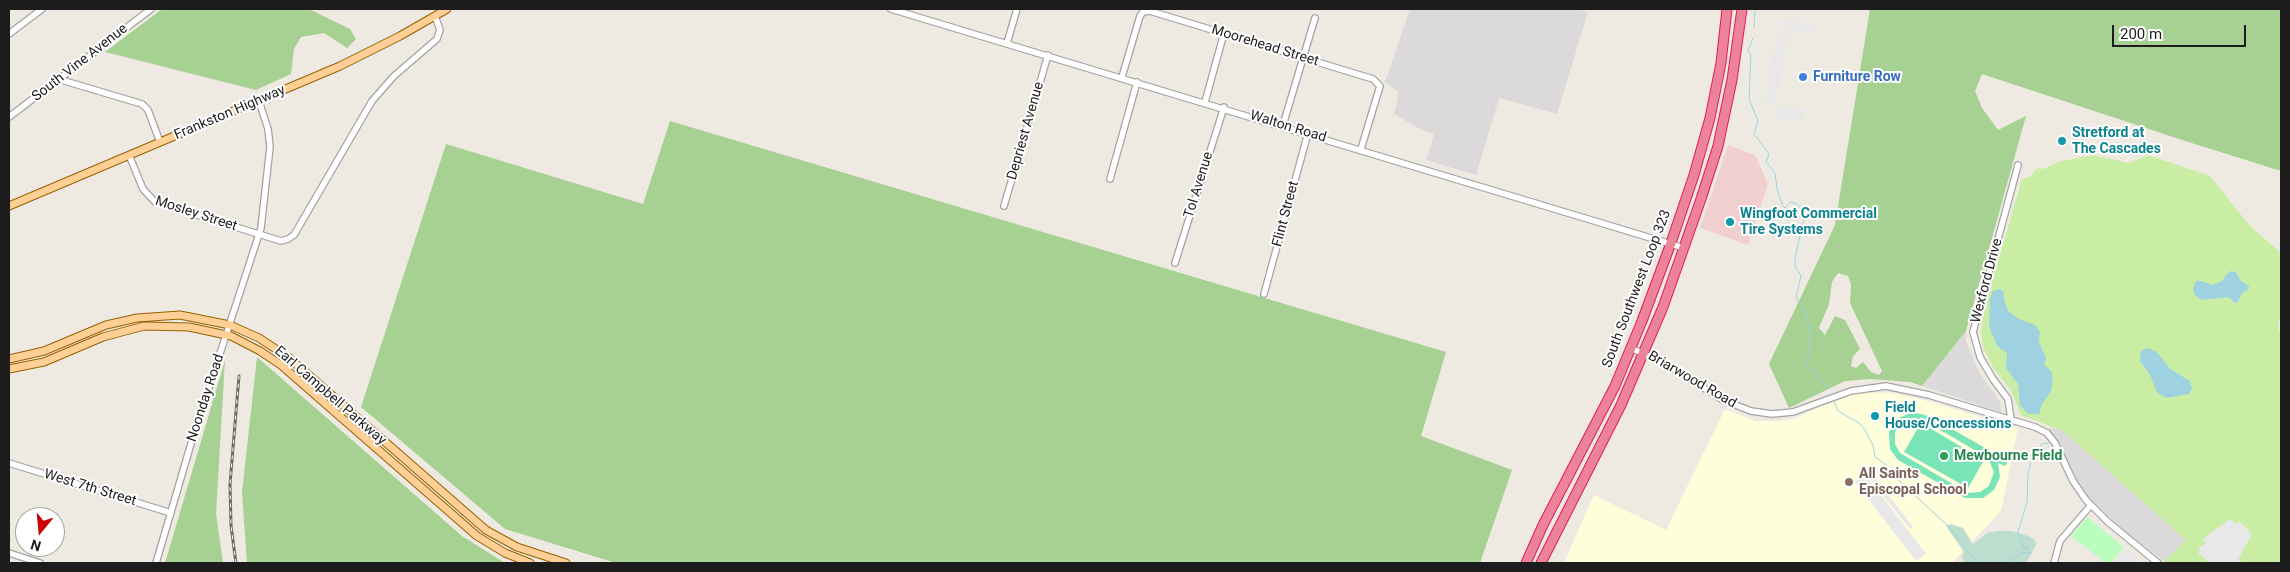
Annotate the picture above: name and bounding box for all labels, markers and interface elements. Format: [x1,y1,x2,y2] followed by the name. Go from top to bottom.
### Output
[2115,15,2249,47] scale bar
[29,21,131,105] street label: South Vine Avenue
[1209,22,1321,70] street label: Moorehead Street
[2120,25,2162,43] text: 200 m
[1813,69,1901,85] place label: Furniture Row
[1797,71,1809,83] marker: Furniture Row
[1004,80,1048,182] street label: Depriest Avenue
[172,82,288,144] street label: Frankston Highway
[1248,107,1328,147] street label: Walton Road
[2072,125,2161,158] place label: Stretford at The Cascades
[2056,135,2068,147] marker: Stretford at The Cascades
[1181,150,1217,220] street label: Tol Avenue
[1269,179,1303,249] street label: Flint Street
[153,193,239,235] street label: Mosley Street
[1740,206,1877,238] place label: Wingfoot Commercial Tire Systems
[1599,208,1675,370] street label: South Southwest Loop 323
[1724,216,1736,228] marker: Wingfoot Commercial Tire Systems
[1968,237,2006,325] street label: Wexford Drive
[271,343,389,449] street label: Earl Campbell Parkway
[1645,348,1739,412] street label: Briarwood Road
[184,352,228,444] street label: Noonday Road
[1885,400,2011,432] place label: Field House/Concessions
[1869,410,1881,422] marker: Field House/Concessions
[1954,448,2062,464] place label: Mewbourne Field
[1938,450,1950,462] marker: Mewbourne Field
[42,466,138,510] street label: West 7th Street
[1859,466,1967,498] place label: All Saints Episcopal School
[1843,476,1855,488] marker: All Saints Episcopal School
[15,507,65,557] north arrow
[29,536,43,554] text: N

